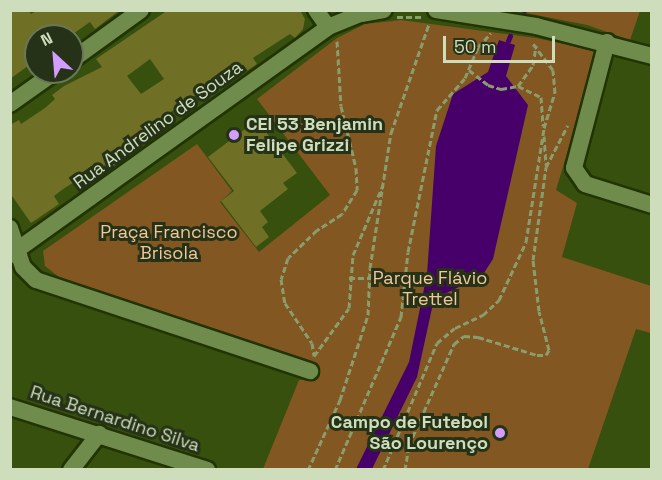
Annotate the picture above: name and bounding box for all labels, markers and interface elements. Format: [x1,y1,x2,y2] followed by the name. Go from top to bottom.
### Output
[24,24,84,84] north arrow
[446,24,558,62] scale bar
[37,27,56,51] text: N
[454,35,496,58] text: 50 m
[69,56,247,194] street label: Rua Andrelino de Souza
[246,114,383,156] place label: CEI 53 Benjamin Felipe Grizzi
[227,128,241,142] marker: CEI 53 Benjamin Felipe Grizzi
[100,222,238,264] park label: Praça Francisco Brisola
[373,268,487,310] park label: Parque Flávio Trettel
[28,381,202,457] street label: Rua Bernardino Silva
[331,412,488,454] place label: Campo de Futebol São Lourenço
[493,426,507,440] marker: Campo de Futebol São Lourenço

